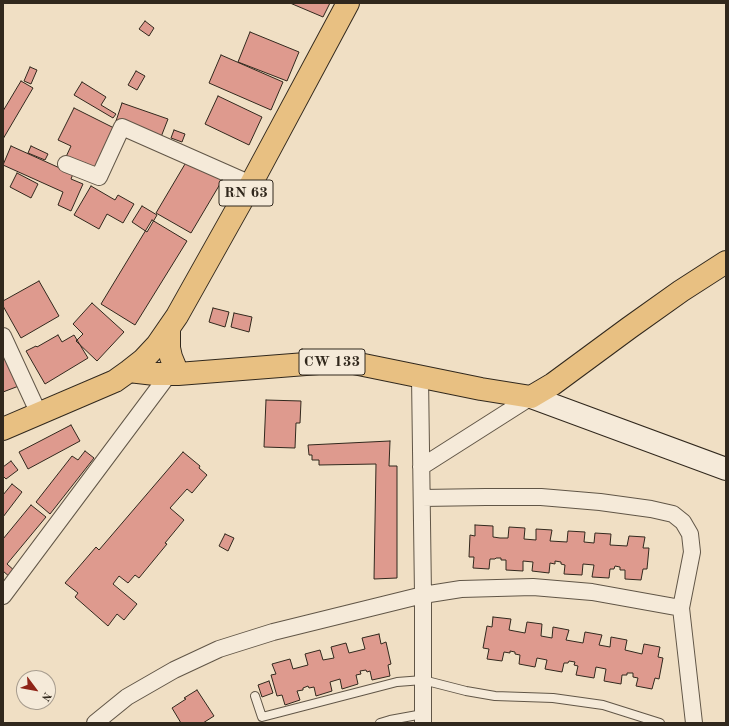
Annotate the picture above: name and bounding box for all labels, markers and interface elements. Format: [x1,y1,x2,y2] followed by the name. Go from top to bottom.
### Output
[219,180,273,206] road number: RN 63
[299,349,365,375] road number: CW 133
[16,670,56,710] north arrow
[39,690,53,703] text: N

